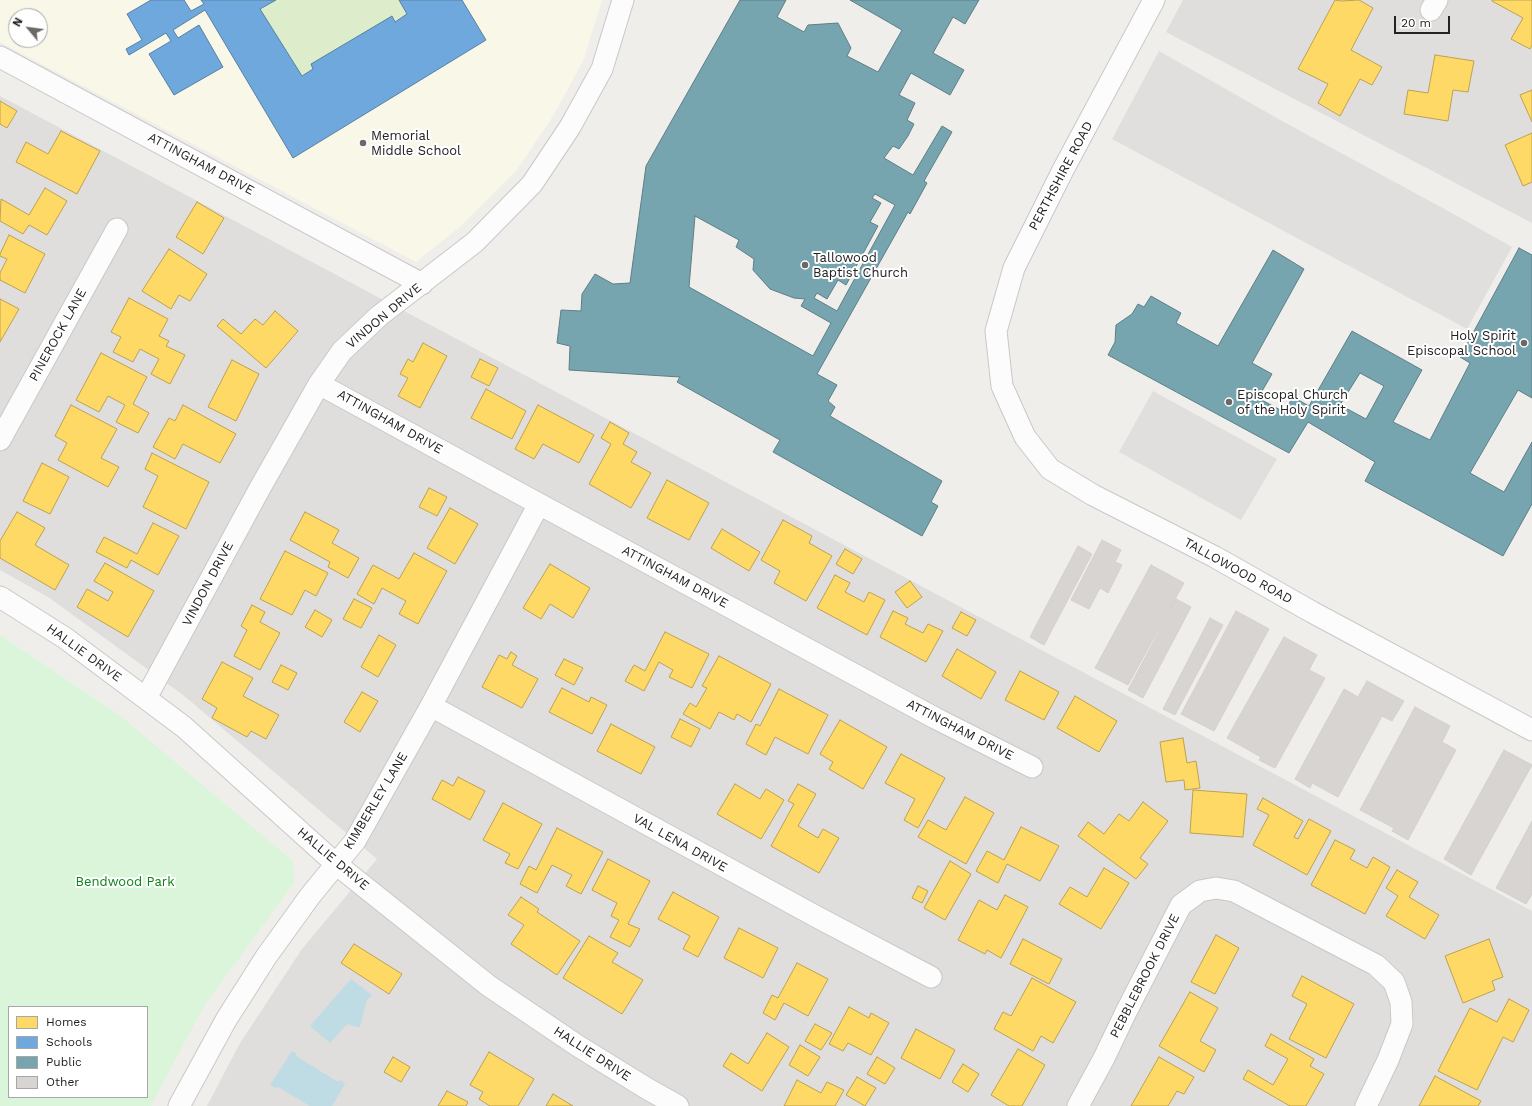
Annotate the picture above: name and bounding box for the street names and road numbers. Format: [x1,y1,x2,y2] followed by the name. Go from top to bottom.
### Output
[1026,119,1096,233] street label: PERTHSHIRE ROAD
[145,129,257,199] street label: ATTINGHAM DRIVE
[343,280,425,352] street label: VINDON DRIVE
[26,286,90,384] street label: PINEROCK LANE
[335,387,445,457] street label: ATTINGHAM DRIVE
[1181,535,1295,607] street label: TALLOWOOD ROAD
[179,539,237,629] street label: VINDON DRIVE
[619,542,731,612] street label: ATTINGHAM DRIVE
[43,621,125,685] street label: HALLIE DRIVE
[904,696,1016,764] street label: ATTINGHAM DRIVE
[341,749,411,853] street label: KIMBERLEY LANE
[630,811,730,875] street label: VAL LENA DRIVE
[294,824,372,894] street label: HALLIE DRIVE
[1107,911,1183,1041] street label: PEBBLEBROOK DRIVE
[551,1023,633,1085] street label: HALLIE DRIVE

